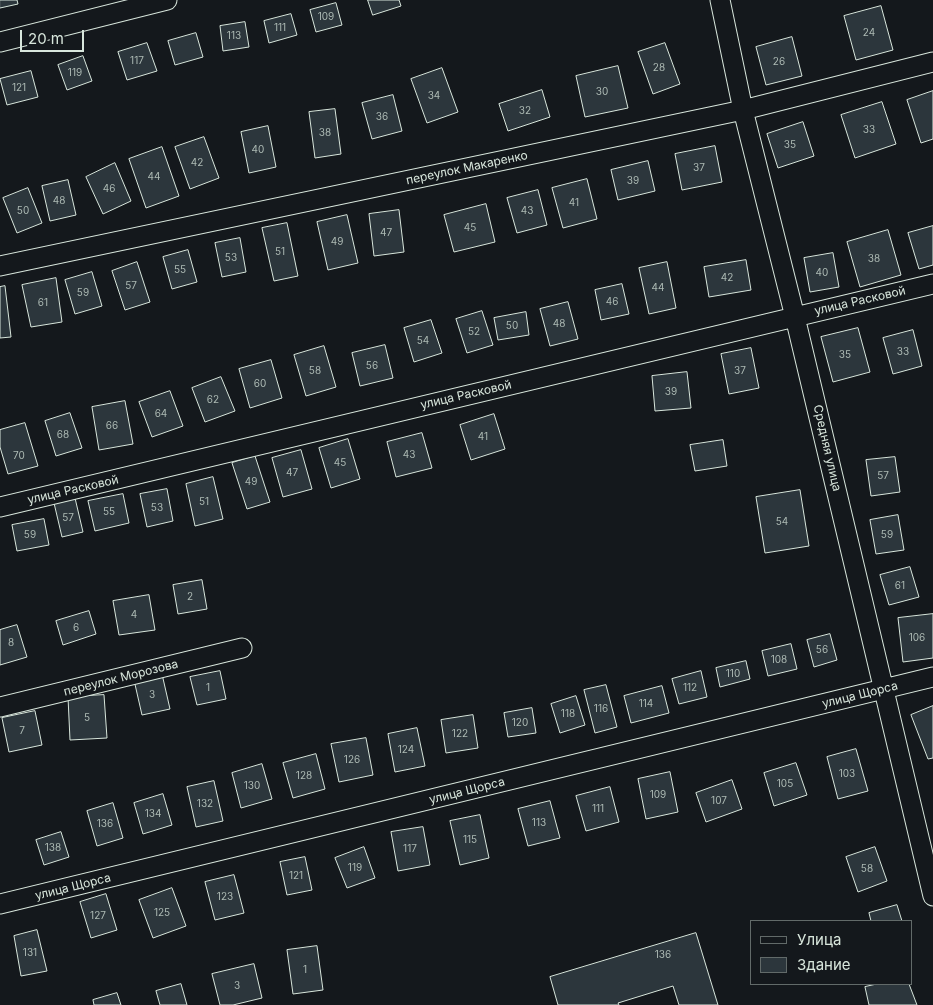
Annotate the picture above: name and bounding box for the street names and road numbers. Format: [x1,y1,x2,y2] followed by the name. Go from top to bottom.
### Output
[405,148,529,188] street label: переулок Макаренко
[813,283,907,319] street label: улица Расковой
[419,377,513,413] street label: улица Расковой
[810,403,844,493] street label: Средняя улица
[26,472,120,508] street label: улица Расковой
[62,657,180,699] street label: переулок Морозова
[821,679,899,711] street label: улица Щорса
[428,775,506,807] street label: улица Щорса
[34,871,112,903] street label: улица Щорса

